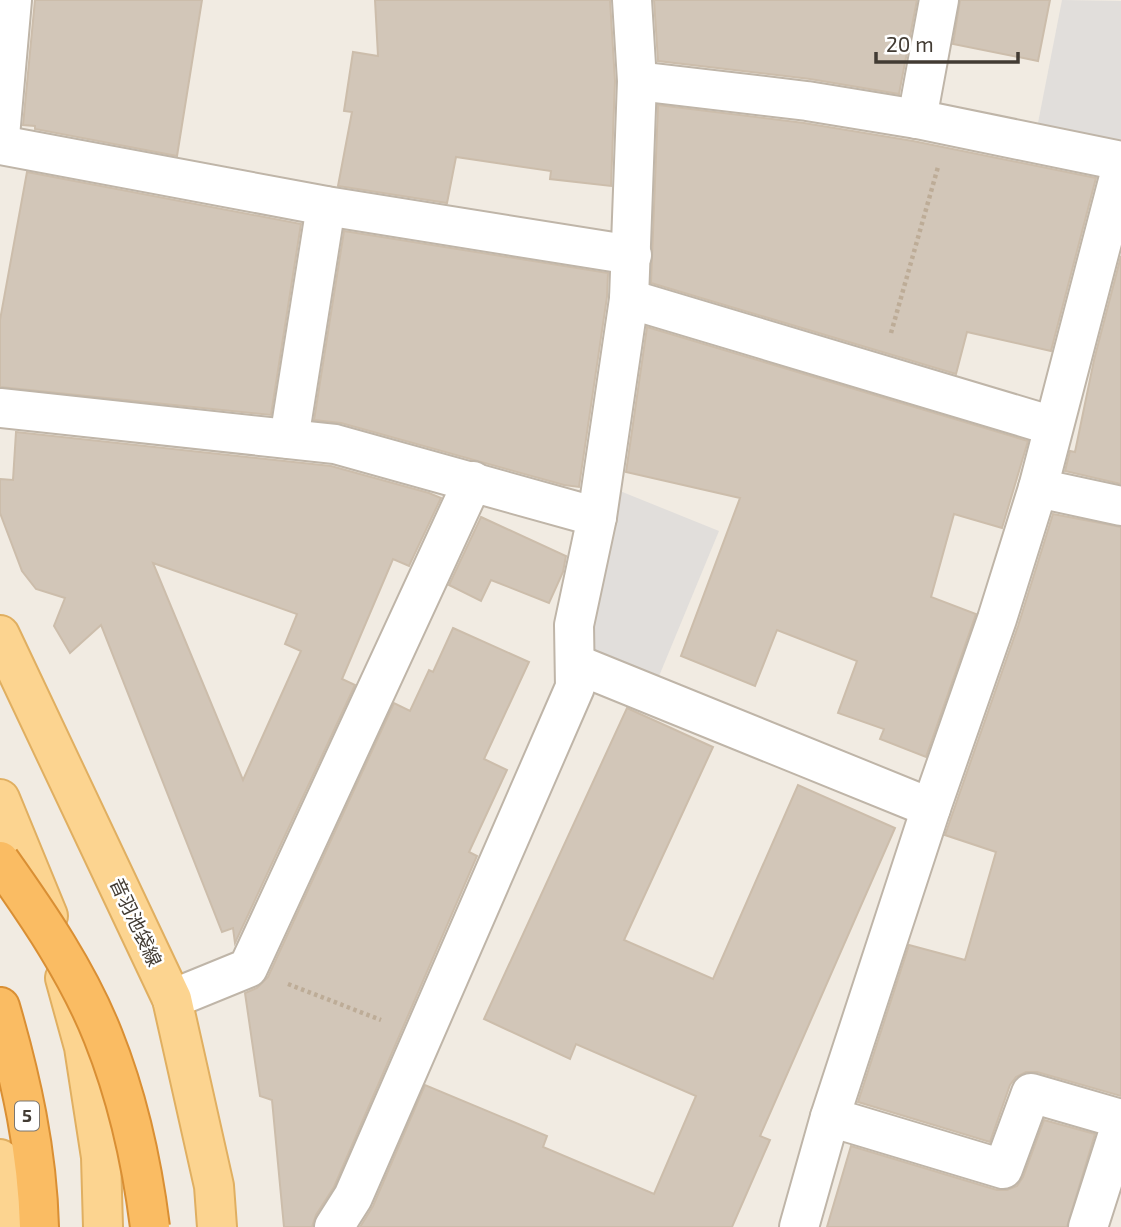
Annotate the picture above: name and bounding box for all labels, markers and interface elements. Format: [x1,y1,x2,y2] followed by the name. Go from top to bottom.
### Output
[876,21,1018,65] scale bar
[886,31,934,56] text: 20 m
[106,874,167,970] street label: 音羽池袋線
[15,1101,39,1130] road number: 5

